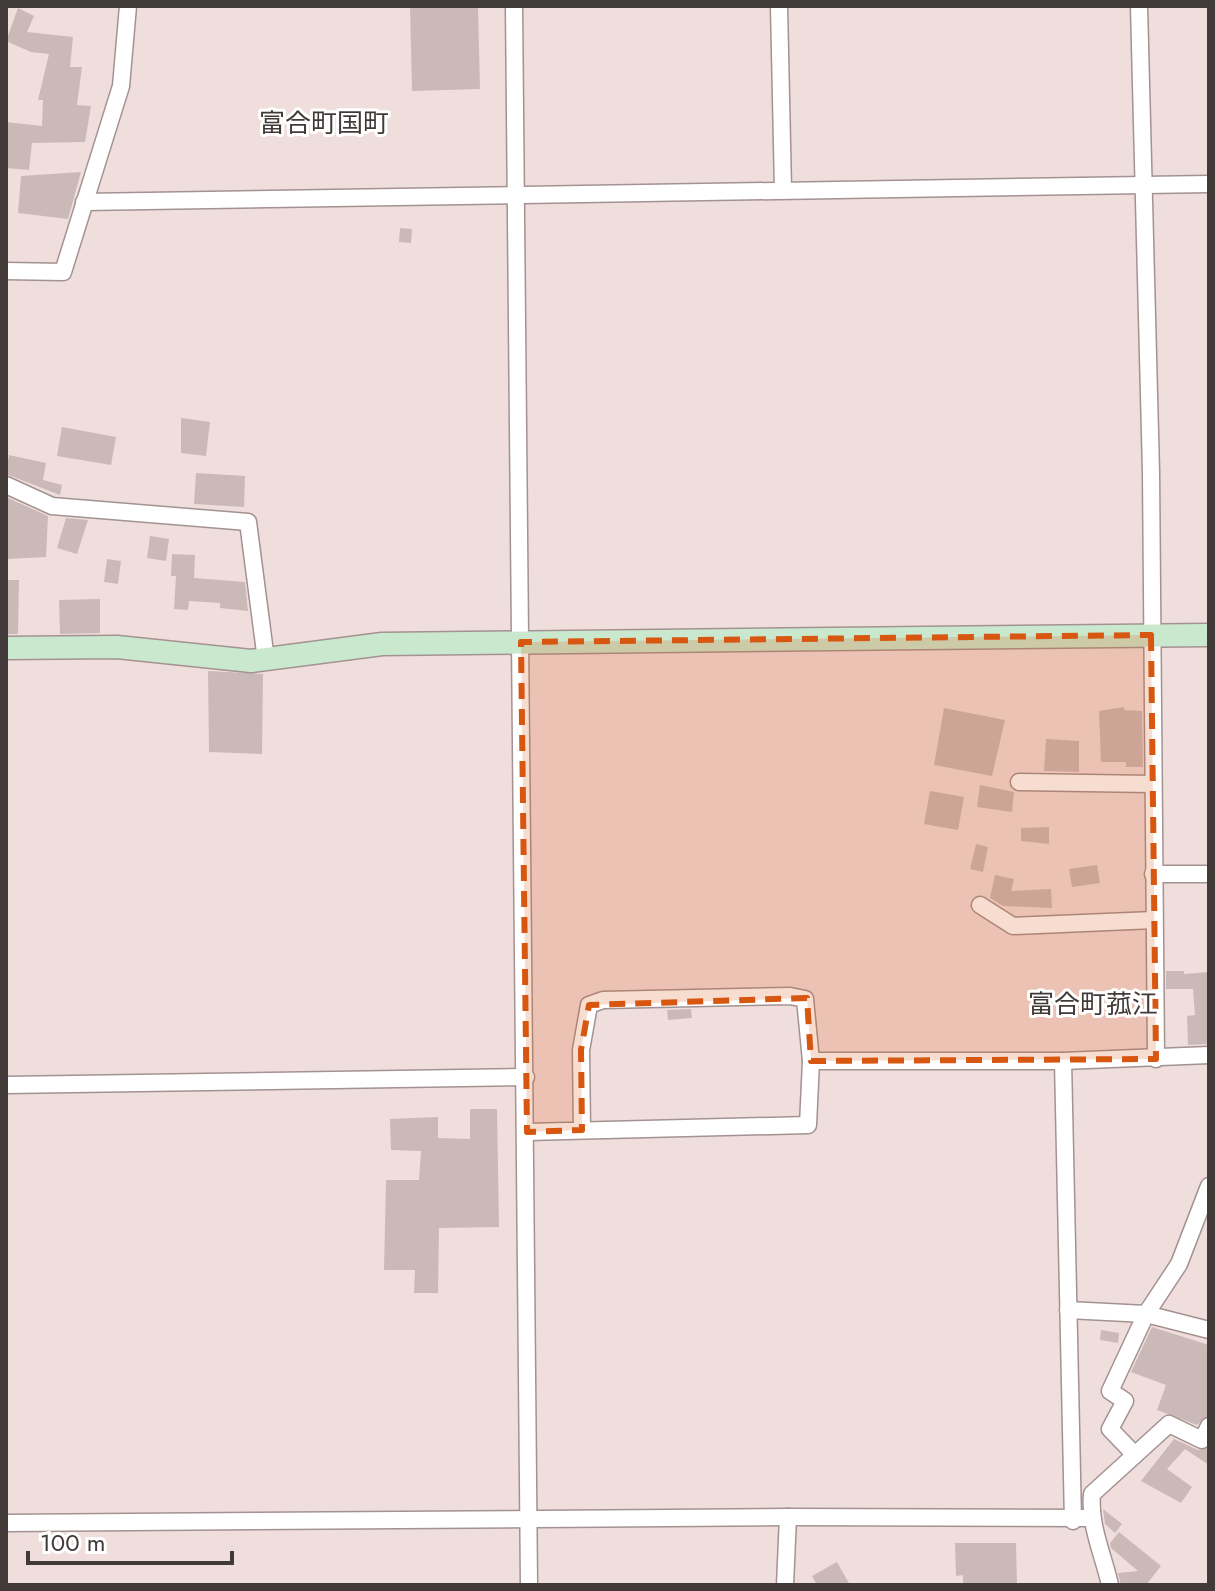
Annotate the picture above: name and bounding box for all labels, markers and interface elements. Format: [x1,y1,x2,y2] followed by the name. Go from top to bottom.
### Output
[259,104,389,142] district label: 富合町国町
[1028,985,1158,1023] district label: 富合町菰江
[28,1515,232,1565] scale bar
[40,1525,106,1560] text: 100 m

